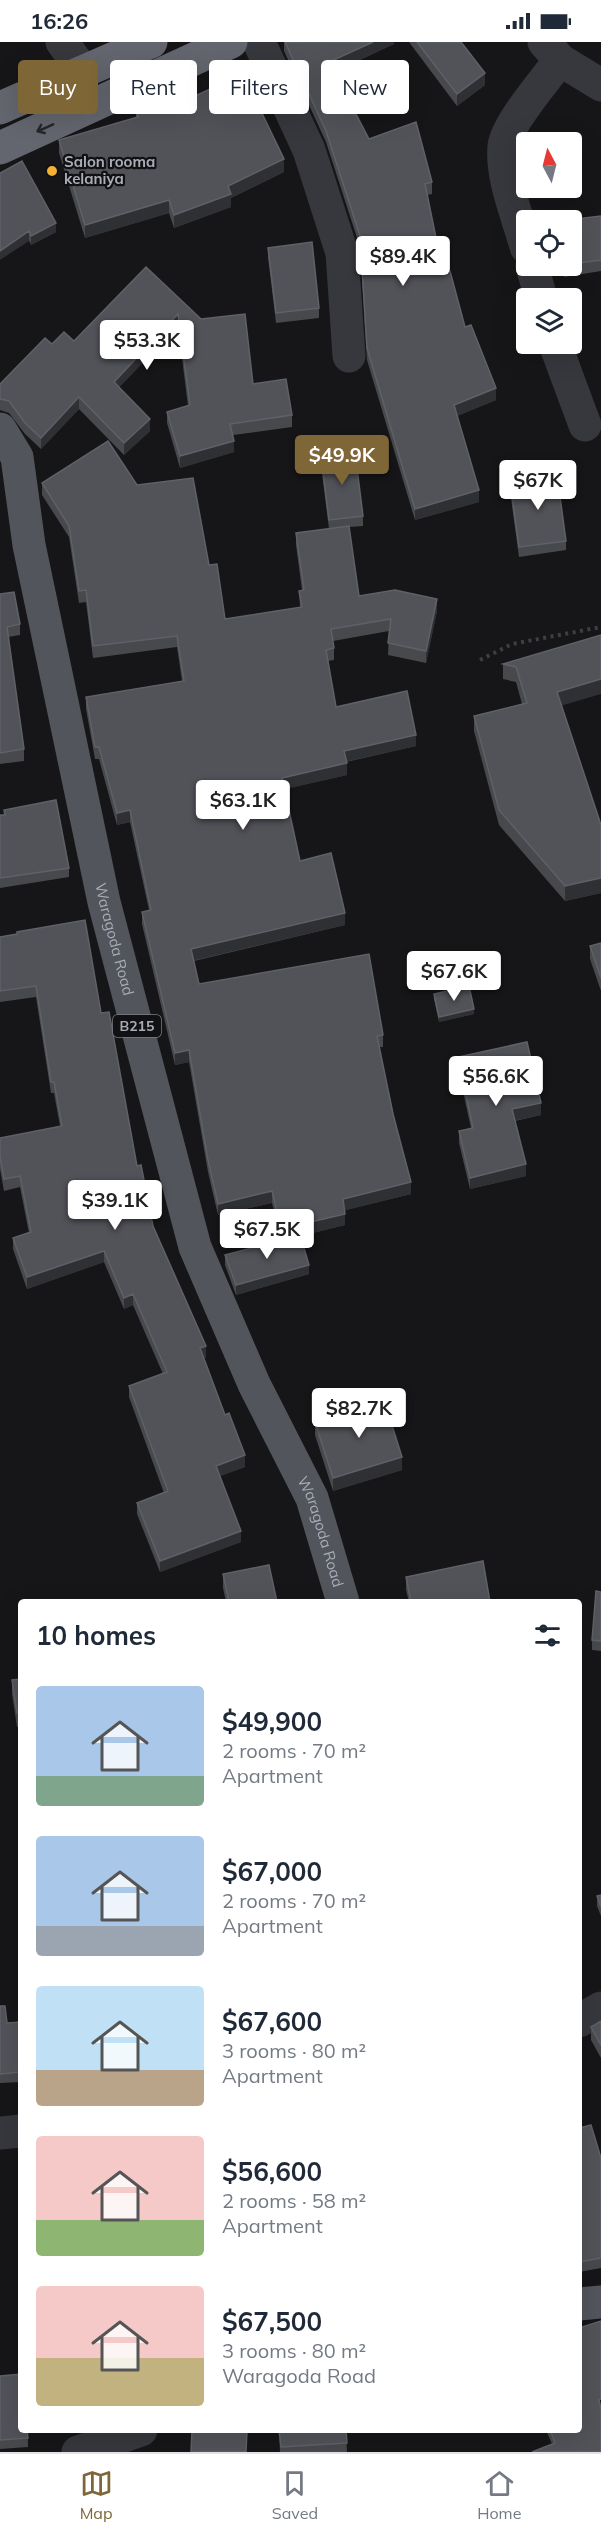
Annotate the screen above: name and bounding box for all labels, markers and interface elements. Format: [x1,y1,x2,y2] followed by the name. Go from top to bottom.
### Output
[30,7,88,35] text: 16:26
[18,60,98,114] chip: Buy
[110,60,197,114] chip: Rent
[209,60,309,114] chip: Filters
[321,60,409,114] chip: New
[36,123,54,134] one-way arrow
[516,132,582,198] north arrow
[516,132,582,354] map controls
[64,152,155,188] place label: Salon rooma kelaniya
[45,164,59,178] marker: Salon rooma kelaniya
[516,210,582,276] button: locate
[354,236,452,287] pin: $89.4K
[370,243,436,268] text: $89.4K
[516,288,582,354] button: layers
[98,320,196,371] pin: $53.3K
[114,327,180,352] text: $53.3K
[293,435,391,486] pin: $49.9K
[309,442,375,467] text: $49.9K
[502,460,574,511] pin: $67K
[513,467,563,492] text: $67K
[194,780,292,831] pin: $63.1K
[210,787,276,812] text: $63.1K
[91,881,138,998] street label: Waragoda Road
[405,951,503,1002] pin: $67.6K
[421,958,487,983] text: $67.6K
[113,1015,161,1037] road number: B215
[447,1056,545,1107] pin: $56.6K
[463,1063,529,1088] text: $56.6K
[66,1180,164,1231] pin: $39.1K
[82,1187,148,1212] text: $39.1K
[218,1209,316,1260] pin: $67.5K
[234,1216,300,1241] text: $67.5K
[310,1388,408,1439] pin: $82.7K
[326,1395,392,1420] text: $82.7K
[294,1473,348,1589] street label: Waragoda Road
[36,1619,156,1652] text: 10 homes
[531,1619,564,1652] icon: filters
[222,1705,322,1738] text: $49,900
[84,1710,156,1782] icon: home
[222,1738,366,1763] text: 2 rooms · 70 m²
[222,1763,323,1788] text: Apartment
[222,1855,322,1888] text: $67,000
[84,1860,156,1932] icon: home
[222,1888,366,1913] text: 2 rooms · 70 m²
[222,1913,323,1938] text: Apartment
[222,2005,322,2038] text: $67,600
[84,2010,156,2082] icon: home
[222,2038,366,2063] text: 3 rooms · 80 m²
[222,2063,323,2088] text: Apartment
[222,2155,322,2188] text: $56,600
[84,2160,156,2232] icon: home
[222,2188,366,2213] text: 2 rooms · 58 m²
[222,2213,323,2238] text: Apartment
[222,2305,322,2338] text: $67,500
[84,2310,156,2382] icon: home
[222,2338,366,2363] text: 3 rooms · 80 m²
[222,2363,376,2388] text: Waragoda Road
[80,2467,113,2523] tab: Map
[272,2467,318,2523] tab: Saved
[477,2467,521,2523] tab: Home

